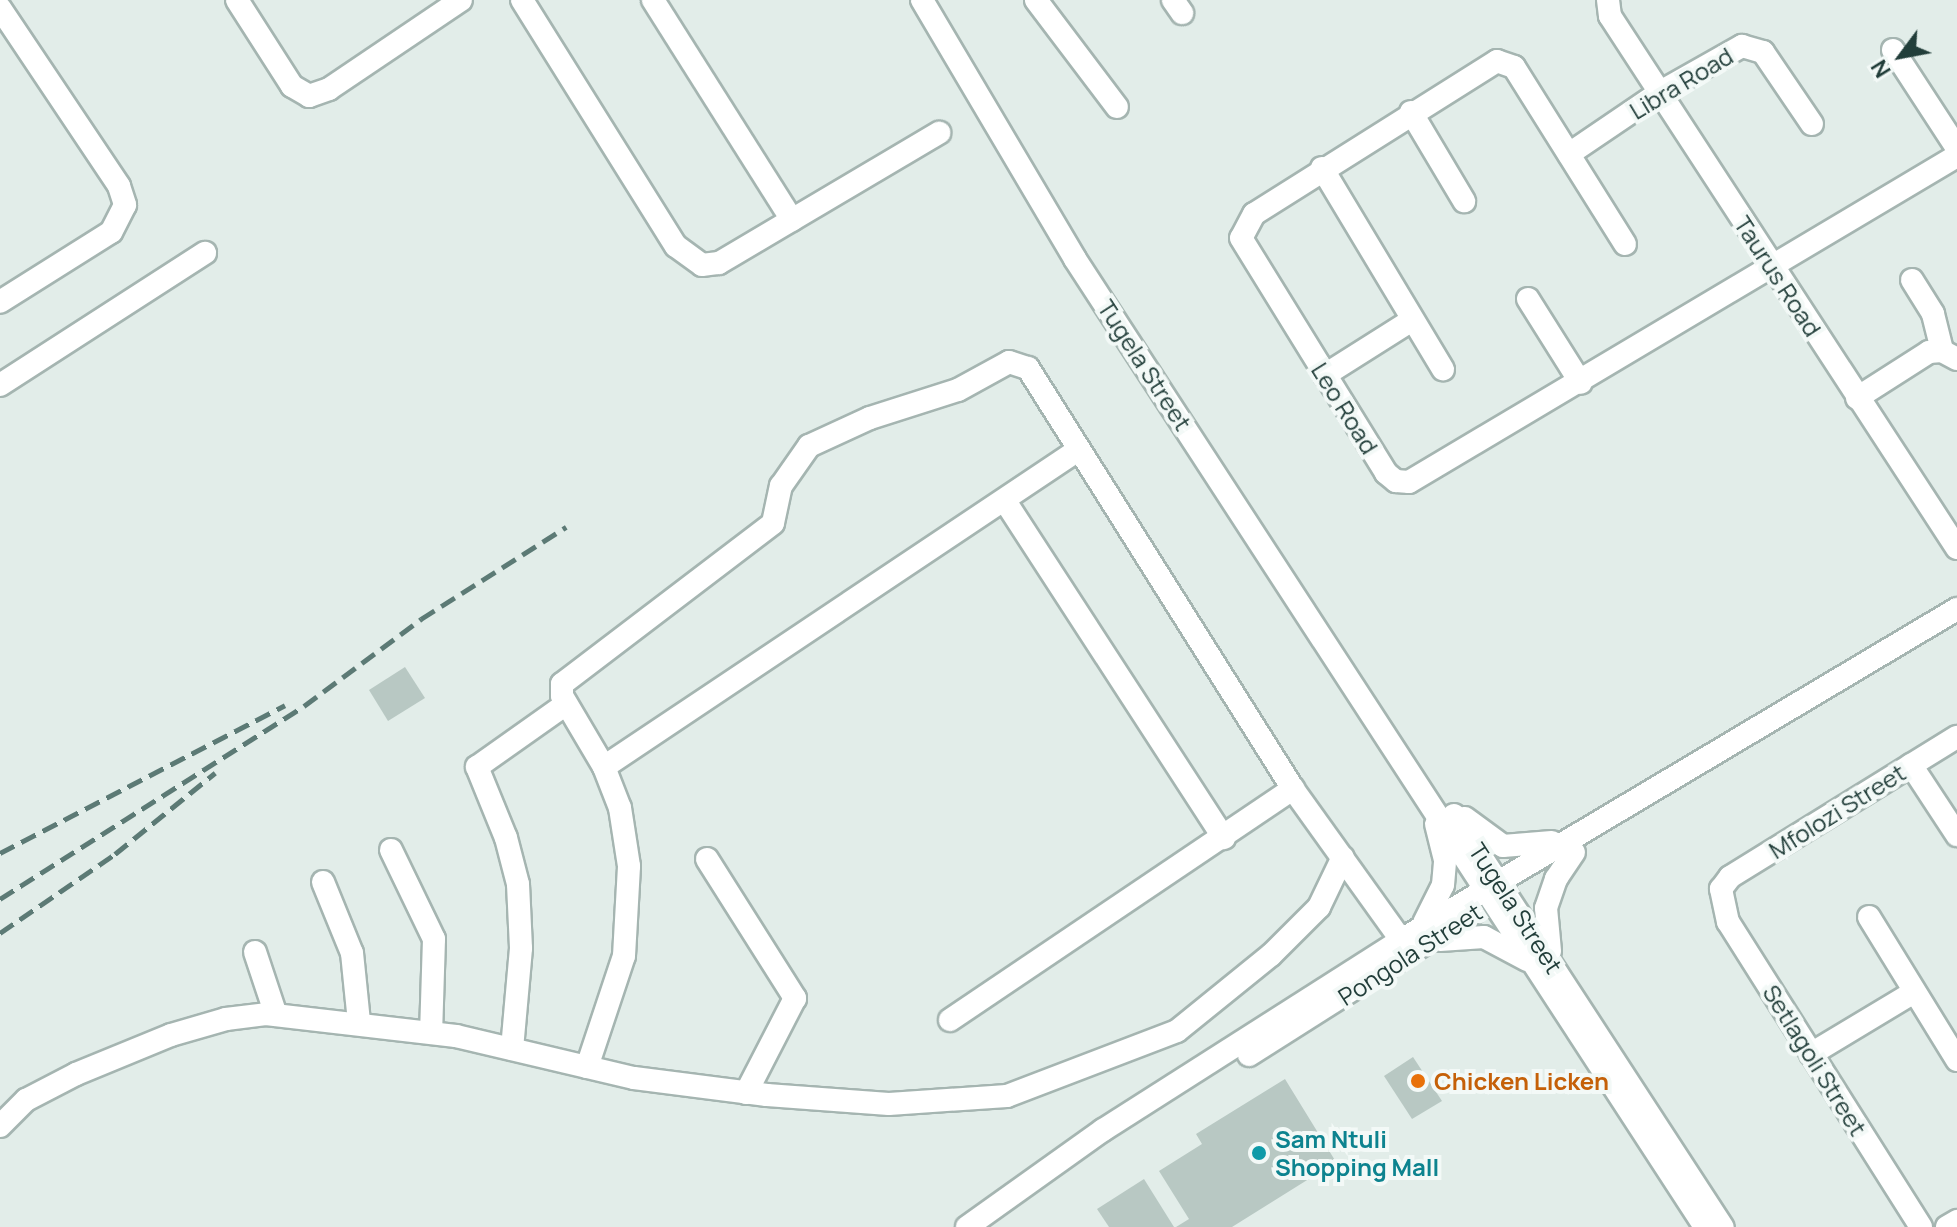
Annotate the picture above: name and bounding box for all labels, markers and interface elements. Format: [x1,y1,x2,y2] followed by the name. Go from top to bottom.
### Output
[1861,16,1941,96] north arrow
[1624,41,1738,125] street label: Libra Road
[1864,54,1898,83] text: N
[1729,211,1827,341] street label: Taurus Road
[1092,294,1198,436] street label: Tugela Street
[1306,357,1384,459] street label: Leo Road
[1764,758,1910,864] street label: Mfolozi Street
[1463,837,1569,979] street label: Tugela Street
[1333,897,1487,1011] street label: Pongola Street
[1757,979,1873,1141] street label: Setlagoli Street
[1434,1067,1609,1095] place label: Chicken Licken
[1409,1072,1427,1090] marker: Chicken Licken
[1275,1125,1439,1181] place label: Sam Ntuli Shopping Mall
[1250,1144,1268,1162] marker: Sam Ntuli Shopping Mall

